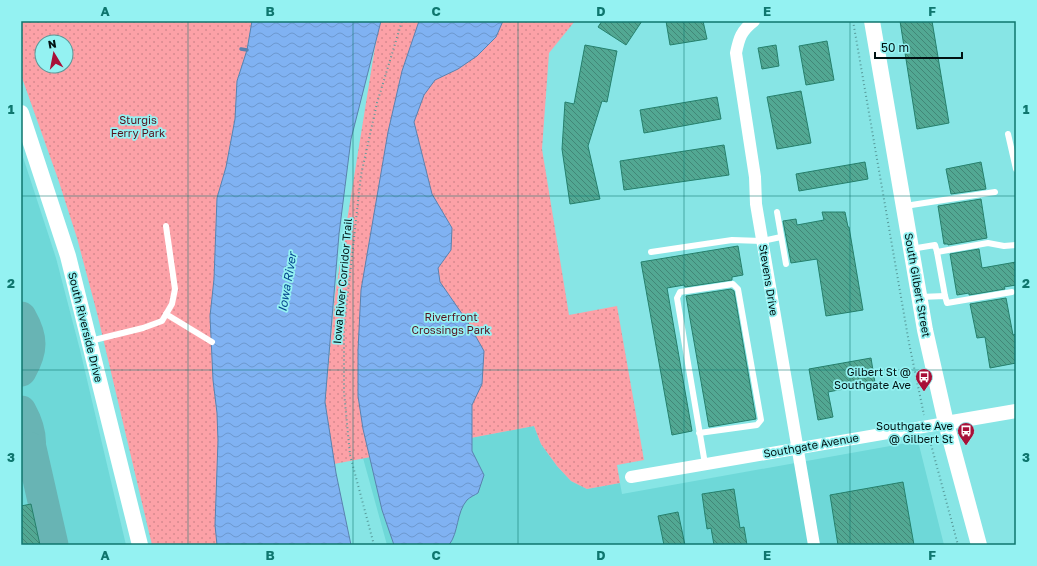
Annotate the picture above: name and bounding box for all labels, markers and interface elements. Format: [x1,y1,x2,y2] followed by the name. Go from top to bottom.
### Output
[100,3,110,19] text: A
[265,3,275,19] text: B
[431,3,441,19] text: C
[596,3,606,19] text: D
[763,3,771,19] text: E
[928,3,936,19] text: F
[34,34,74,74] north arrow
[875,34,962,60] scale bar
[47,37,57,51] text: N
[881,40,909,55] text: 50 m
[8,101,15,117] text: 1
[1023,101,1030,117] text: 1
[111,113,165,139] park label: Sturgis Ferry Park
[330,217,354,344] street label: Iowa River Corridor Trail
[902,232,934,338] street label: South Gilbert Street
[757,243,781,317] street label: Stevens Drive
[274,249,300,313] water label: Iowa River
[66,271,106,383] street label: South Riverside Drive
[7,275,15,291] text: 2
[1022,275,1030,291] text: 2
[412,310,490,336] park label: Riverfront Crossings Park
[834,365,911,391] place label: Gilbert St @ Southgate Ave
[914,367,934,392] bus stop icon: Gilbert St @ Southgate Ave
[876,419,953,445] place label: Southgate Ave @ Gilbert St
[956,421,976,446] bus stop icon: Southgate Ave @ Gilbert St
[762,430,860,460] street label: Southgate Avenue
[7,449,15,465] text: 3
[1022,449,1030,465] text: 3
[100,547,110,563] text: A
[265,547,275,563] text: B
[431,547,441,563] text: C
[596,547,606,563] text: D
[763,547,771,563] text: E
[928,547,936,563] text: F

